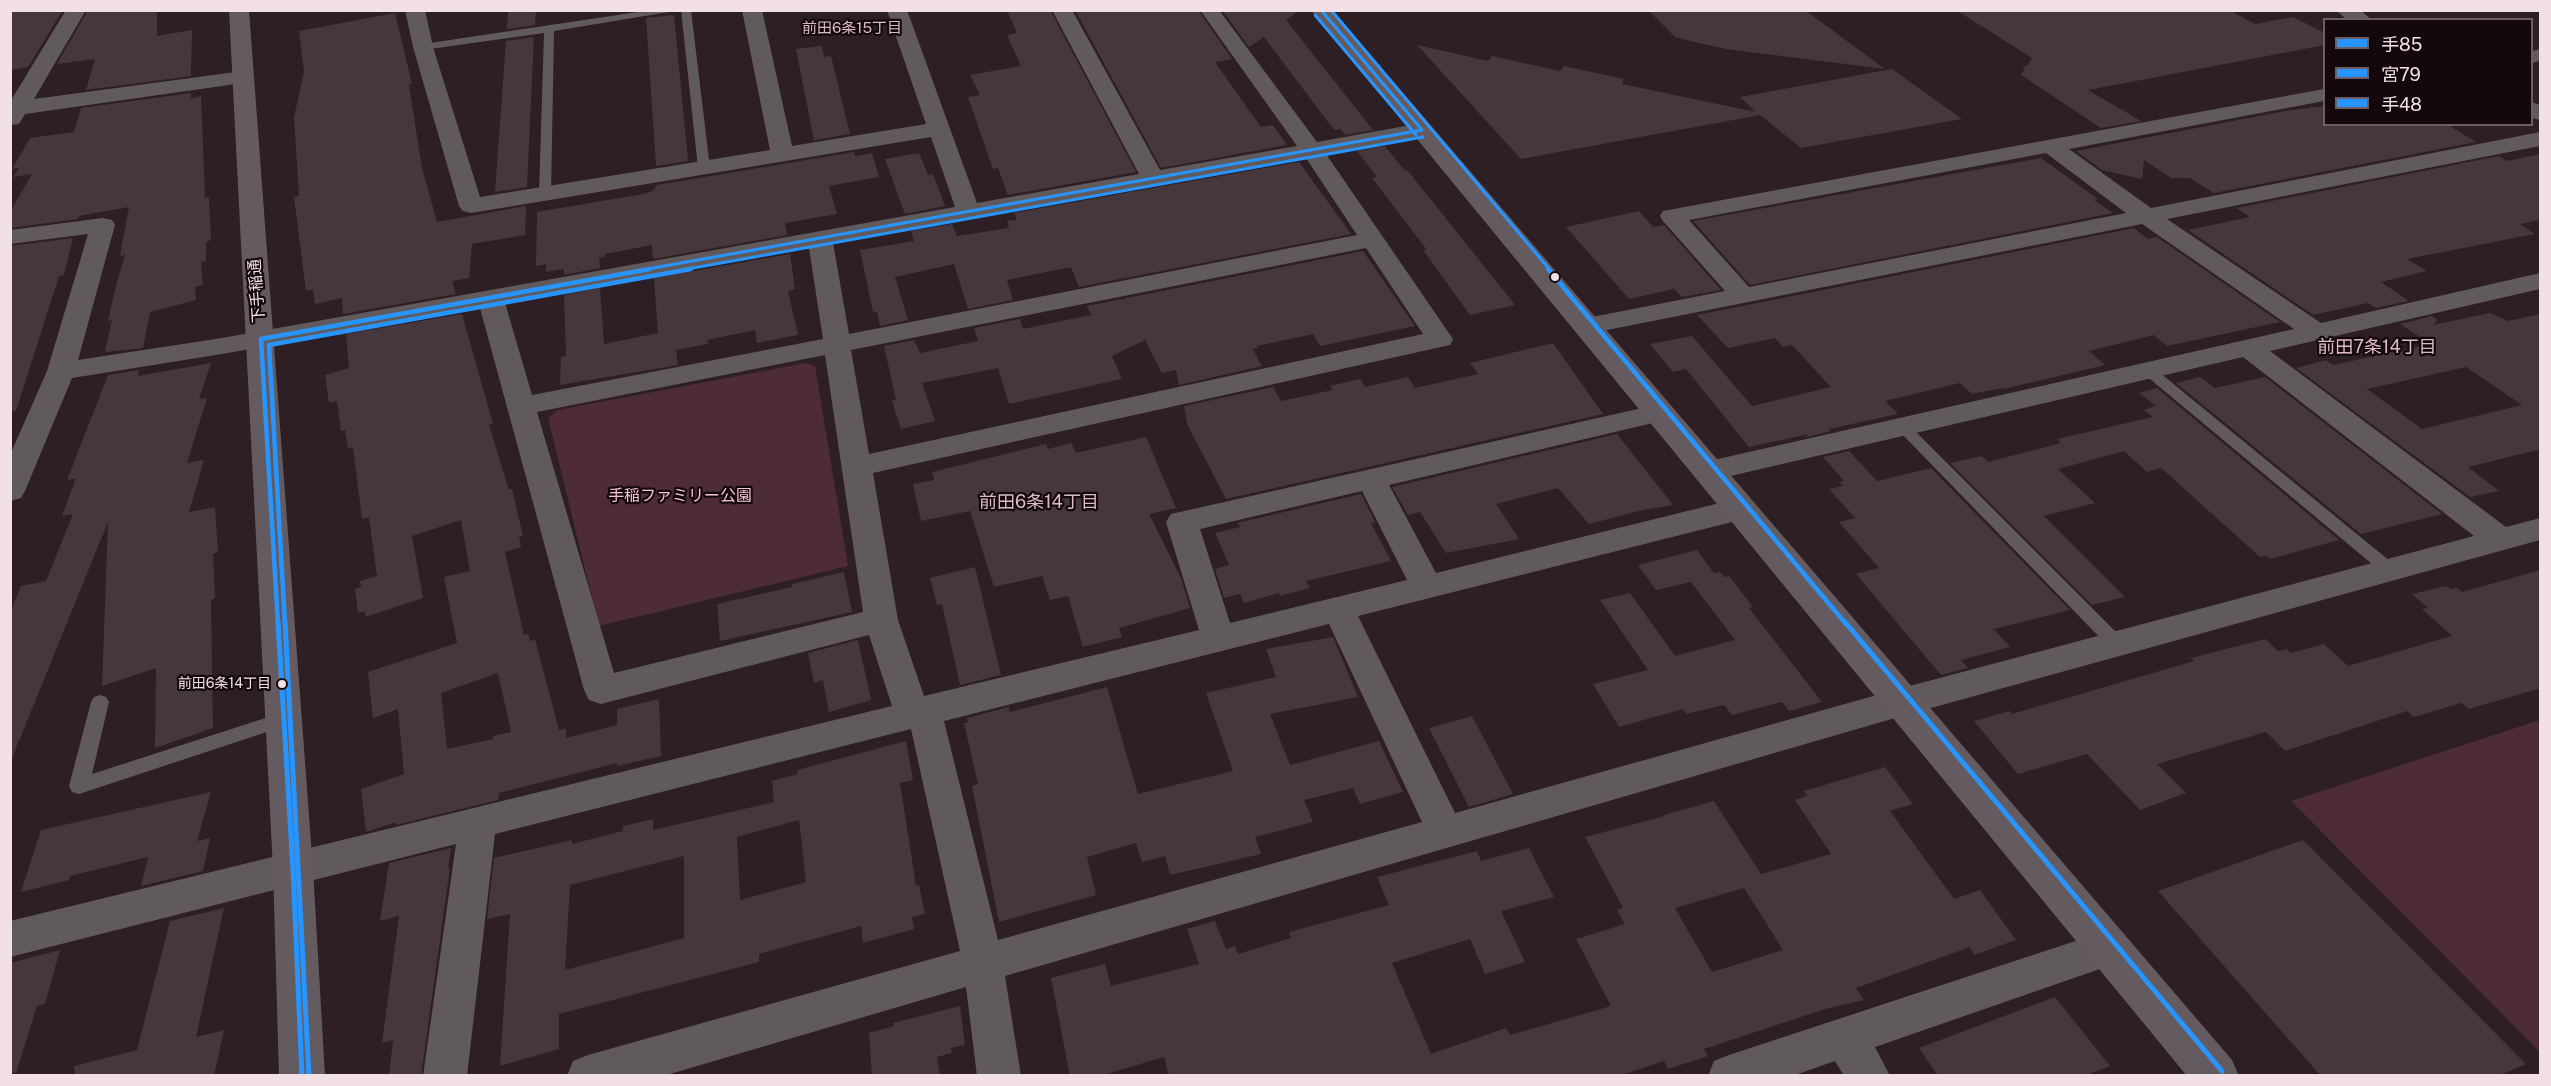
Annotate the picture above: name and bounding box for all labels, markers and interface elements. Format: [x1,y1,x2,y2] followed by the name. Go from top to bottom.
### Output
[2323,18,2533,126] legend
[802,19,902,37] district label: 前田6条15丁目
[2381,34,2422,55] text: 手85
[2381,64,2421,85] text: 宮79
[2381,94,2422,115] text: 手48
[245,258,269,324] street label: 下手稲通
[1549,271,1561,283] unlabelled marker
[2317,336,2437,358] district label: 前田7条14丁目
[608,486,752,506] park label: 手稲ファミリー公園
[979,491,1099,513] district label: 前田6条14丁目
[178,676,271,692] place label: 前田6条14丁目
[276,678,288,690] marker: 前田6条14丁目

